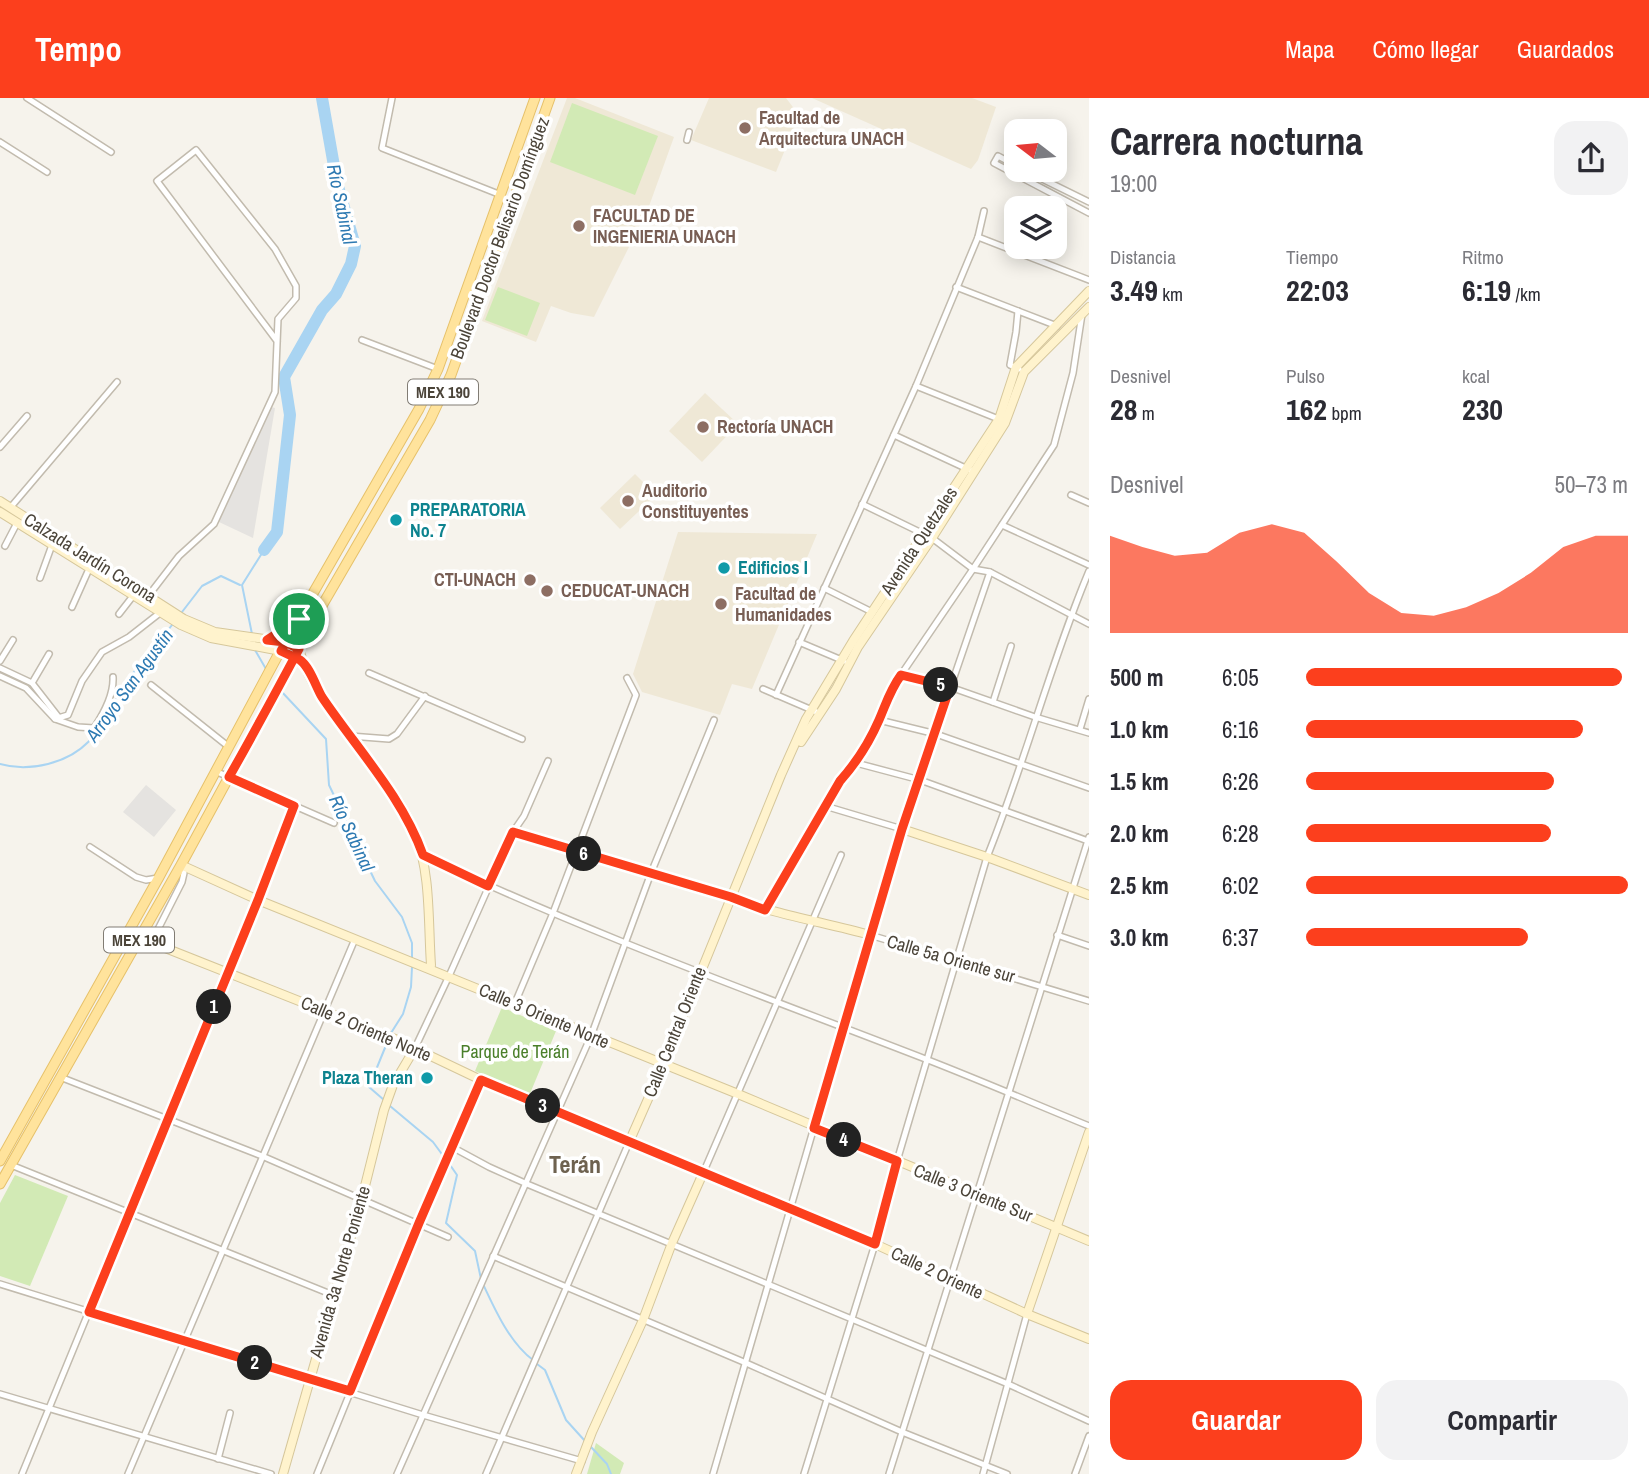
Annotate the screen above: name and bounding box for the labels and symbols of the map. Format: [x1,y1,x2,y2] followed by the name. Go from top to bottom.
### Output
[759,105,904,151] place label: Facultad de Arquitectura UNACH
[444,113,555,362] street label: Boulevard Doctor Belisario Domínguez
[1004,119,1068,182] north arrow
[737,120,753,136] marker: Facultad de Arquitectura UNACH
[321,161,363,247] water label: Río Sabinal
[593,203,736,249] place label: FACULTAD DE INGENIERIA UNACH
[571,218,587,234] marker: FACULTAD DE INGENIERIA UNACH
[408,380,478,404] road number: MEX 190
[717,414,833,439] place label: Rectoría UNACH
[695,419,711,435] marker: Rectoría UNACH
[642,478,749,524] place label: Auditorio Constituyentes
[874,482,963,601] street label: Avenida Quetzales
[620,493,636,509] marker: Auditorio Constituyentes
[410,497,526,543] place label: PREPARATORIA No. 7
[19,507,161,608] street label: Calzada Jardín Corona
[388,512,404,528] marker: PREPARATORIA No. 7
[738,555,808,580] place label: Edificios I
[716,560,732,576] marker: Edificios I
[434,567,516,592] place label: CTI-UNACH
[522,572,538,588] marker: CTI-UNACH
[561,578,689,603] place label: CEDUCAT-UNACH
[735,581,832,627] place label: Facultad de Humanidades
[539,583,555,599] marker: CEDUCAT-UNACH
[269,589,329,649] pin
[713,596,729,612] marker: Facultad de Humanidades
[78,623,179,748] water label: Arroyo San Agustín
[923,668,958,702] pin: 5
[323,791,381,876] water label: Río Sabinal
[566,836,602,872] pin: 6
[104,928,174,953] road number: MEX 190
[884,928,1018,989] street label: Calle 5a Oriente sur
[637,963,712,1101] street label: Calle Central Oriente
[475,977,613,1054] street label: Calle 3 Oriente Norte
[196,990,232,1024] pin: 1
[297,990,435,1067] street label: Calle 2 Oriente Norte
[461,1039,569,1064] park label: Parque de Terán
[322,1065,413,1090] place label: Plaza Theran
[419,1070,435,1086] marker: Plaza Theran
[526,1088,560,1124] pin: 3
[826,1122,862,1158] pin: 4
[549,1148,601,1180] district label: Terán
[910,1157,1037,1228] street label: Calle 3 Oriente Sur
[303,1183,376,1362] street label: Avenida 3a Norte Poniente
[887,1240,987,1305] street label: Calle 2 Oriente
[238,1346,272,1380] pin: 2

